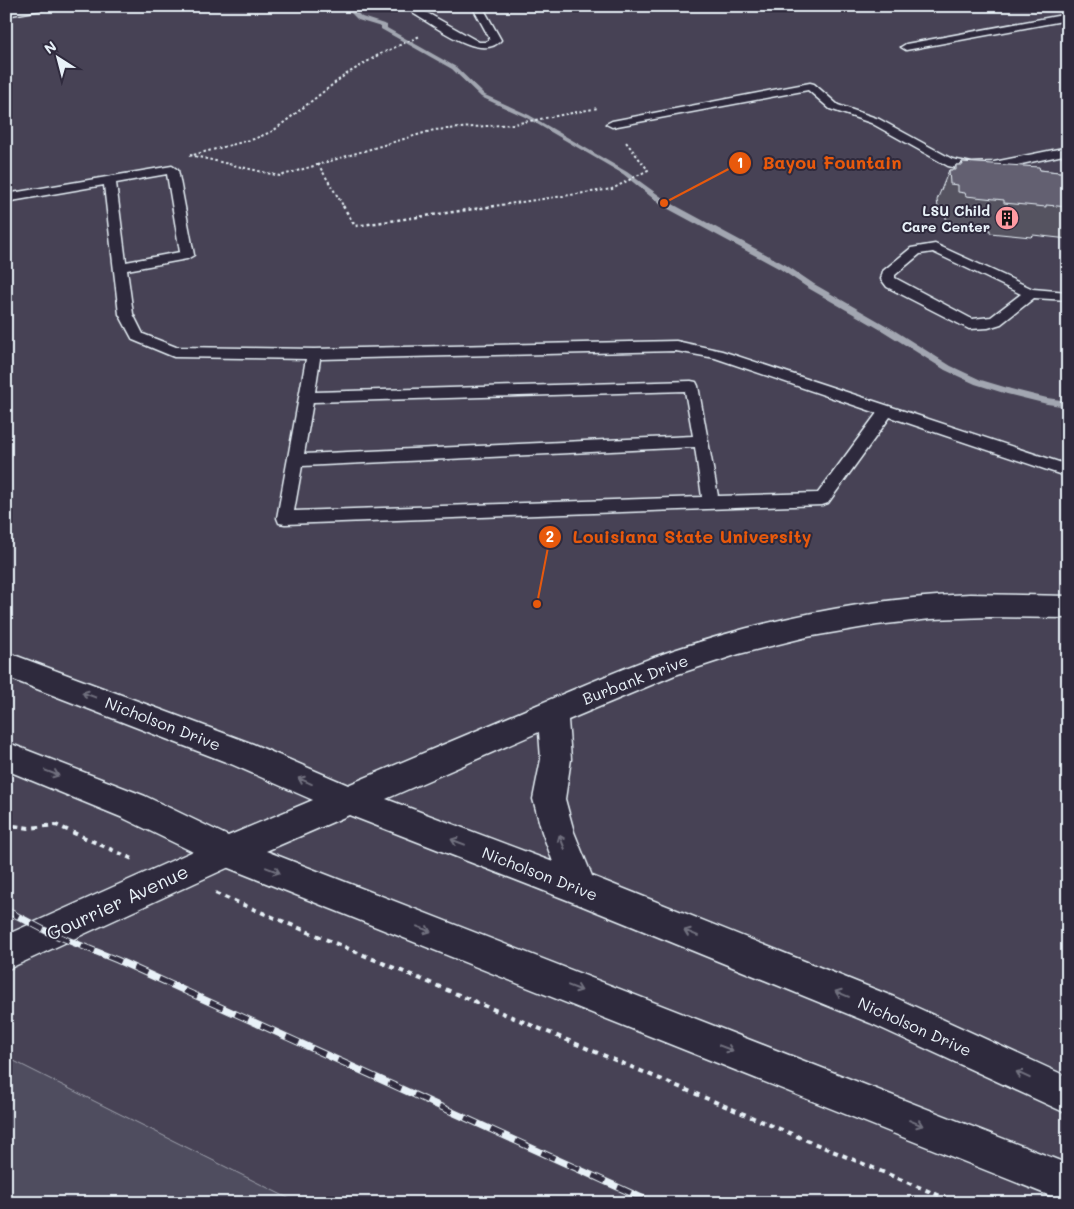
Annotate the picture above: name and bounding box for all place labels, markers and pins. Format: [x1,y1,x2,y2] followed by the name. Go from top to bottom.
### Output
[727,146,911,179] callout: Bayou Fountain
[902,201,990,236] place label: LSU Child Care Center
[994,205,1020,231] building icon: LSU Child Care Center
[537,521,821,554] callout: Louisiana State University

